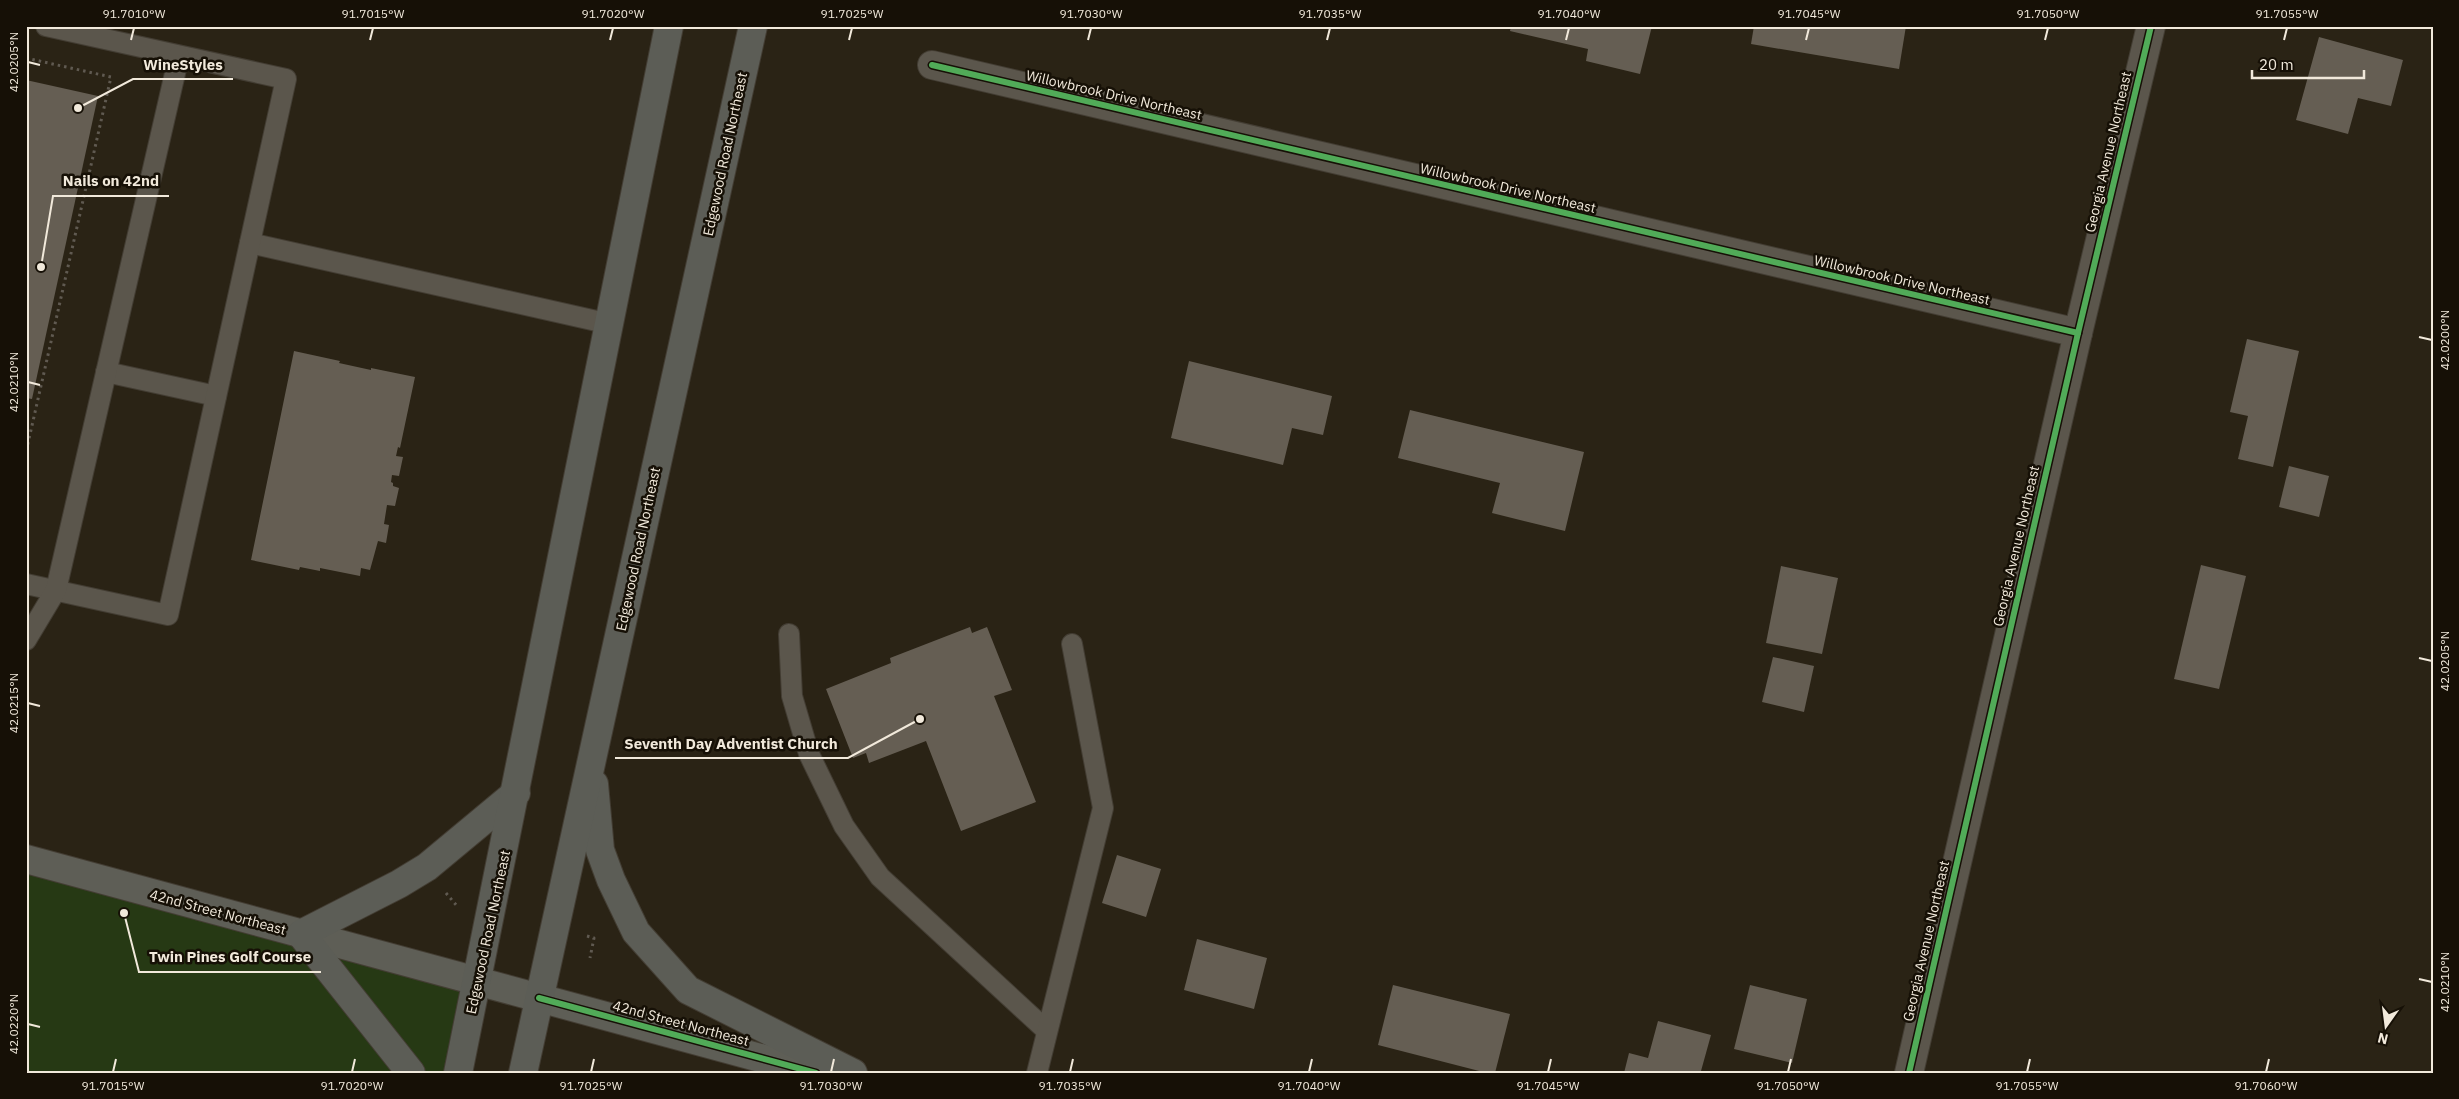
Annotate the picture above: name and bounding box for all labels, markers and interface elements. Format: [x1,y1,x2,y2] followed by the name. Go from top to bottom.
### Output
[103,6,166,21] text: 91.7010°W
[342,6,405,21] text: 91.7015°W
[582,6,645,21] text: 91.7020°W
[821,6,884,21] text: 91.7025°W
[1060,6,1123,21] text: 91.7030°W
[1299,6,1362,21] text: 91.7035°W
[1538,6,1601,21] text: 91.7040°W
[1778,6,1841,21] text: 91.7045°W
[2017,6,2080,21] text: 91.7050°W
[2256,6,2319,21] text: 91.7055°W
[6,32,21,92] text: 42.0205°N
[2252,48,2364,80] scale bar
[133,49,233,79] callout: WineStyles
[143,55,223,74] text: WineStyles
[2259,55,2294,74] text: 20 m
[1024,66,1204,124] street label: Willowbrook Drive Northeast
[699,70,751,238] street label: Edgewood Road Northeast
[2081,70,2135,234] street label: Georgia Avenue Northeast
[1418,159,1598,217] street label: Willowbrook Drive Northeast
[53,166,169,196] callout: Nails on 42nd
[63,171,159,190] text: Nails on 42nd
[1812,251,1992,309] street label: Willowbrook Drive Northeast
[2437,310,2452,370] text: 42.0200°N
[6,352,21,412] text: 42.0210°N
[1989,464,2043,628] street label: Georgia Avenue Northeast
[612,465,664,633] street label: Edgewood Road Northeast
[2437,631,2452,691] text: 42.0205°N
[6,673,21,733] text: 42.0215°N
[615,728,848,758] callout: Seventh Day Adventist Church
[624,734,838,753] text: Seventh Day Adventist Church
[462,848,514,1016] street label: Edgewood Road Northeast
[1899,859,1953,1023] street label: Georgia Avenue Northeast
[148,885,288,939] street label: 42nd Street Northeast
[139,942,321,972] callout: Twin Pines Golf Course
[149,947,311,966] text: Twin Pines Golf Course
[2437,952,2452,1012] text: 42.0210°N
[6,994,21,1054] text: 42.0220°N
[611,996,751,1050] street label: 42nd Street Northeast
[2362,1002,2412,1052] north arrow
[2376,1029,2390,1049] text: N
[82,1078,145,1093] text: 91.7015°W
[321,1078,384,1093] text: 91.7020°W
[560,1078,623,1093] text: 91.7025°W
[800,1078,863,1093] text: 91.7030°W
[1039,1078,1102,1093] text: 91.7035°W
[1278,1078,1341,1093] text: 91.7040°W
[1517,1078,1580,1093] text: 91.7045°W
[1757,1078,1820,1093] text: 91.7050°W
[1996,1078,2059,1093] text: 91.7055°W
[2235,1078,2298,1093] text: 91.7060°W

